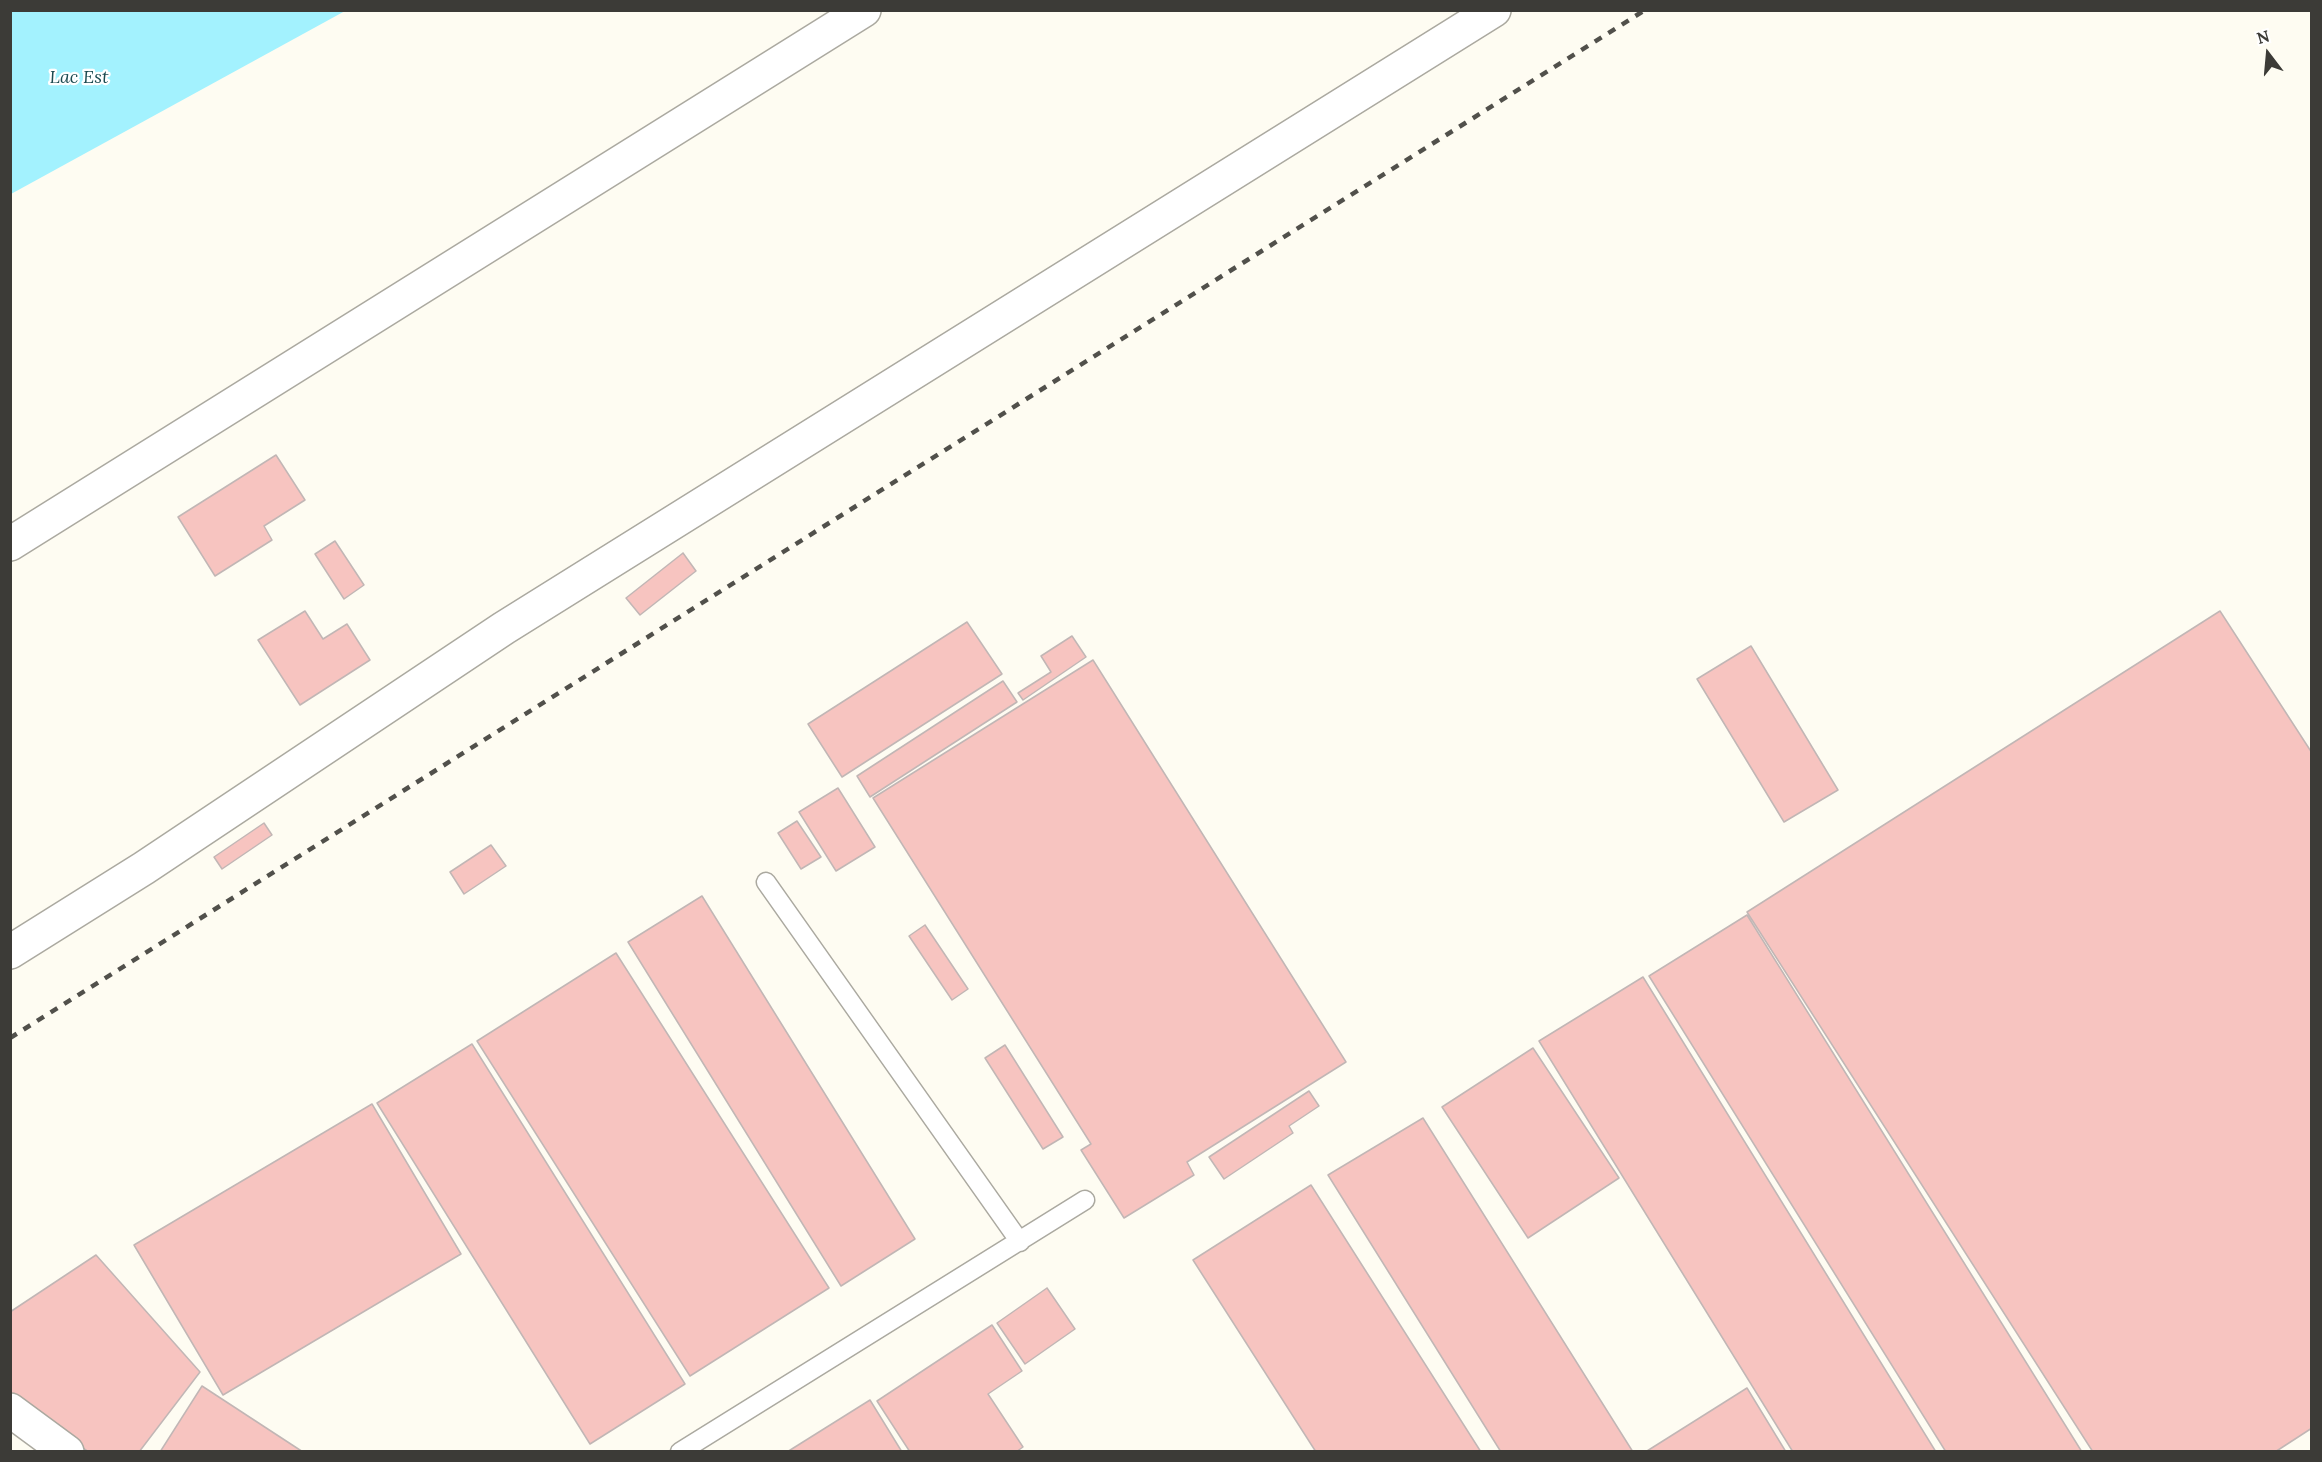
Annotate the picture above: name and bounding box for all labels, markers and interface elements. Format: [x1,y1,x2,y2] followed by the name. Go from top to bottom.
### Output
[2238,24,2298,84] north arrow
[2254,25,2272,48] text: N
[50,67,108,89] water label: Lac Est

